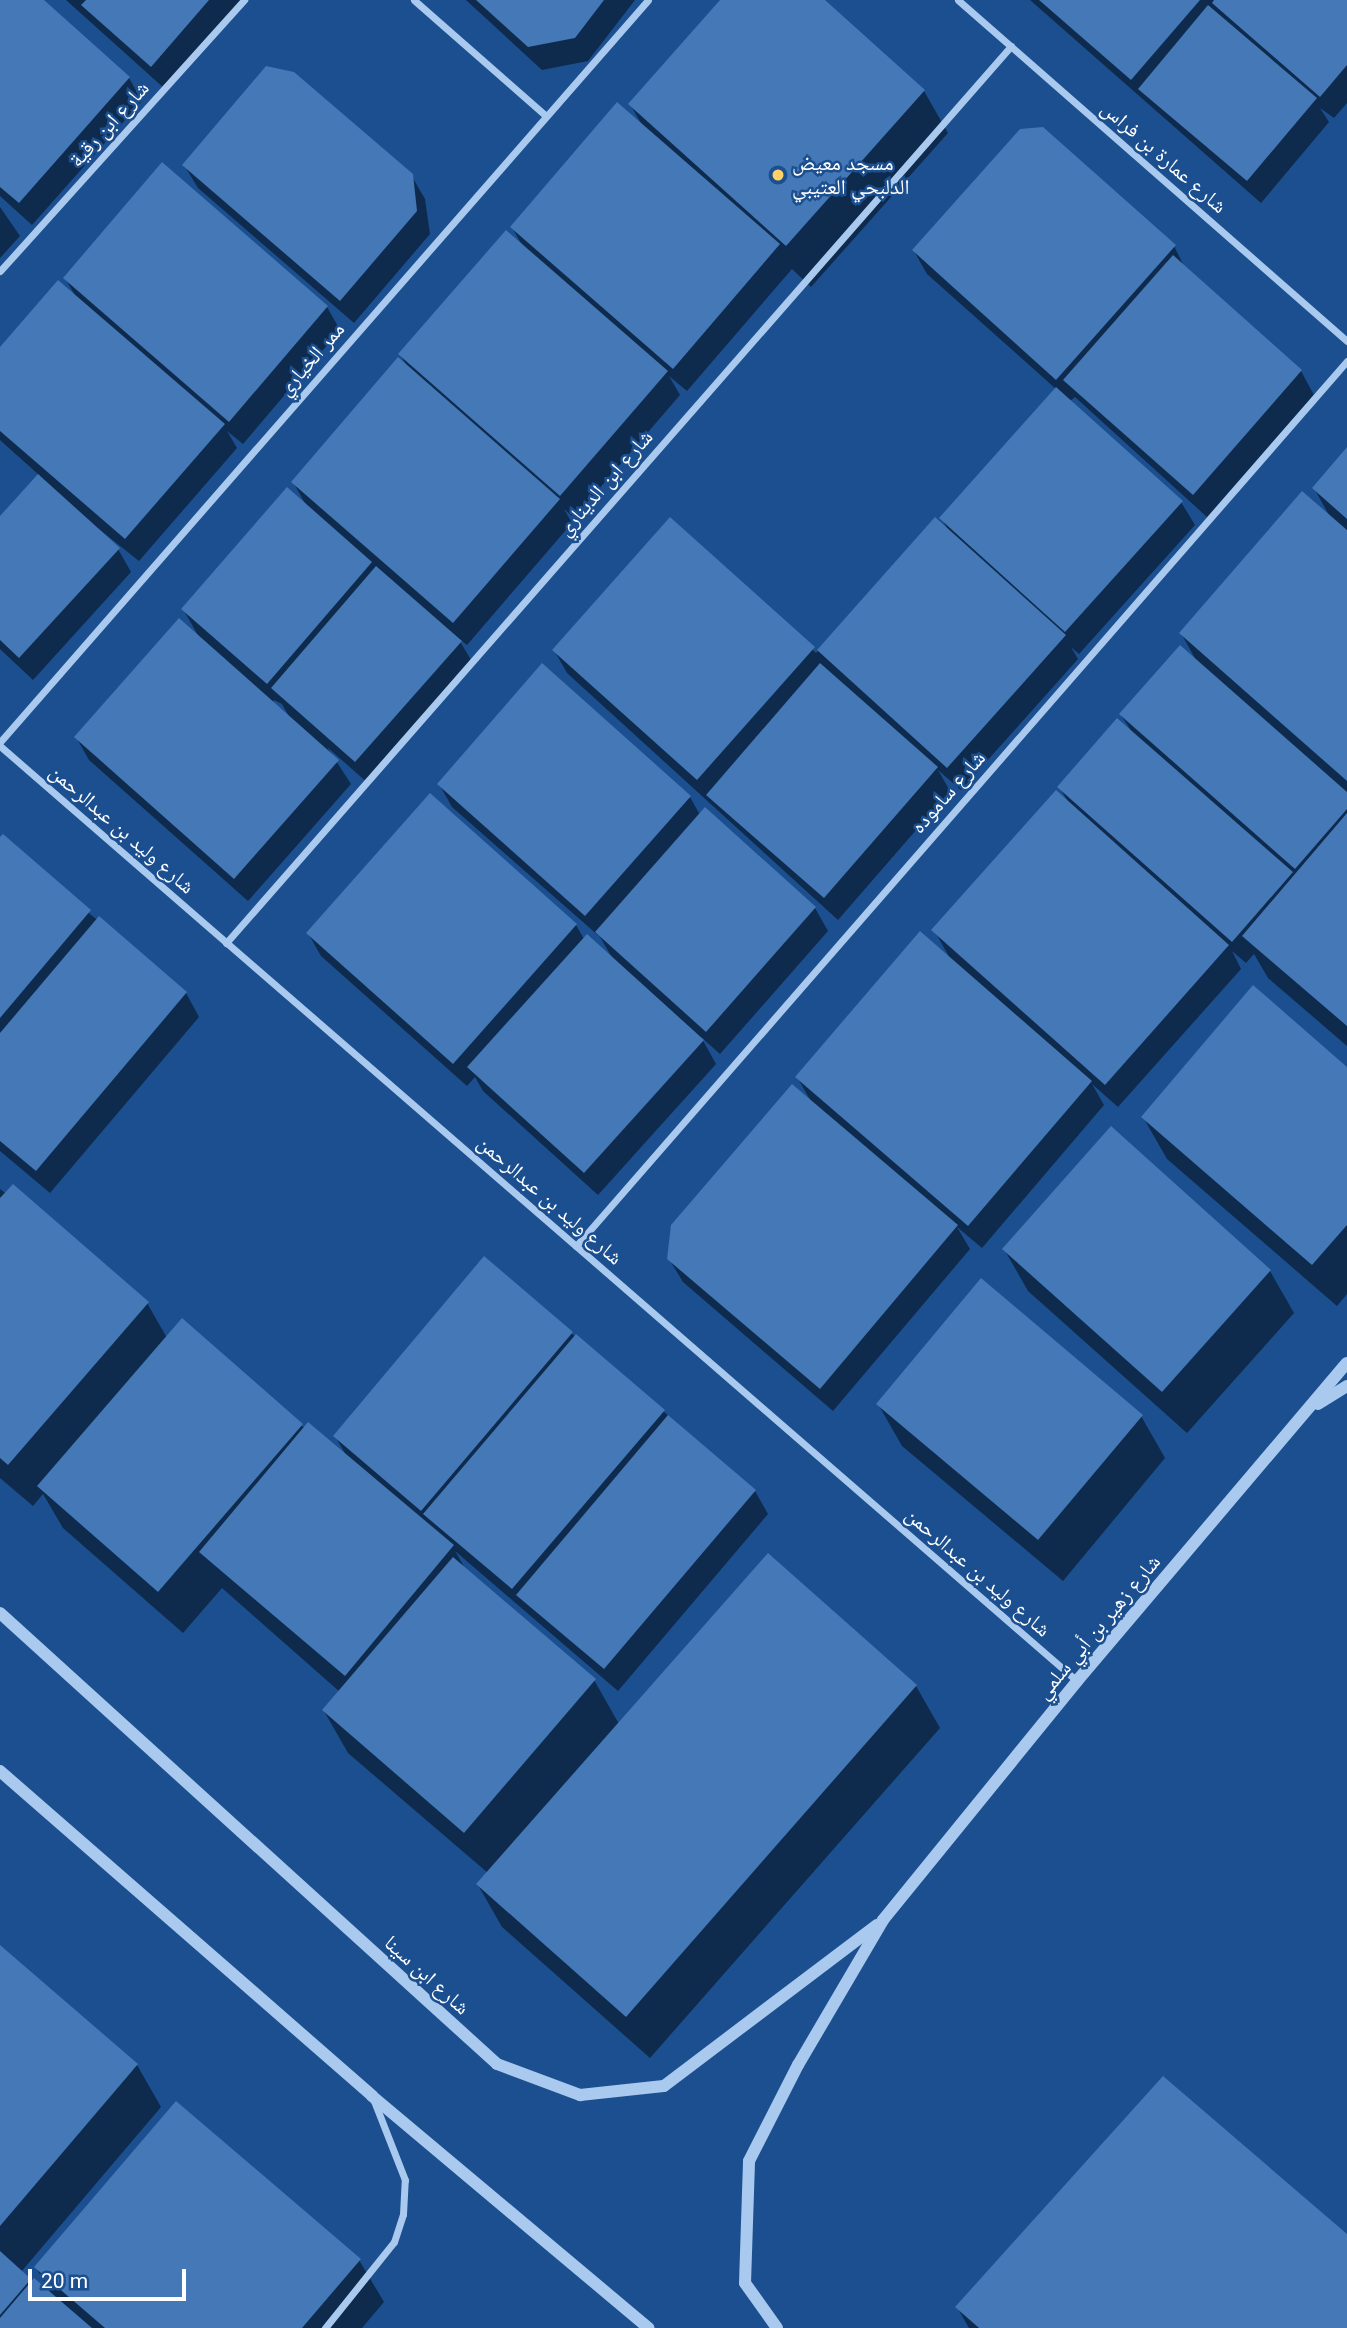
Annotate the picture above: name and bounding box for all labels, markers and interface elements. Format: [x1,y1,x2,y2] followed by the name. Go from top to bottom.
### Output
[64,76,154,172] street label: شارع ابن رقية
[1096,96,1232,218] street label: شارع عمارة بن فراس
[792,150,909,200] place label: مسجد معيض الدلبحي العتيبي
[770,167,786,183] marker: مسجد معيض الدلبحي العتيبي
[272,317,350,401] street label: ممر الخياري
[552,425,658,541] street label: شارع ابن الديناري
[905,746,991,838] street label: شارع ساموده
[44,759,200,899] street label: شارع وليد بن عبدالرحمن
[472,1130,628,1270] street label: شارع وليد بن عبدالرحمن
[900,1502,1056,1642] street label: شارع وليد بن عبدالرحمن
[1030,1550,1166,1704] street label: شارع زهير بن أبي سلمي
[379,1930,475,2020] street label: شارع ابن سينا
[32,2254,189,2298] scale bar
[41,2269,88,2293] text: 20 m

